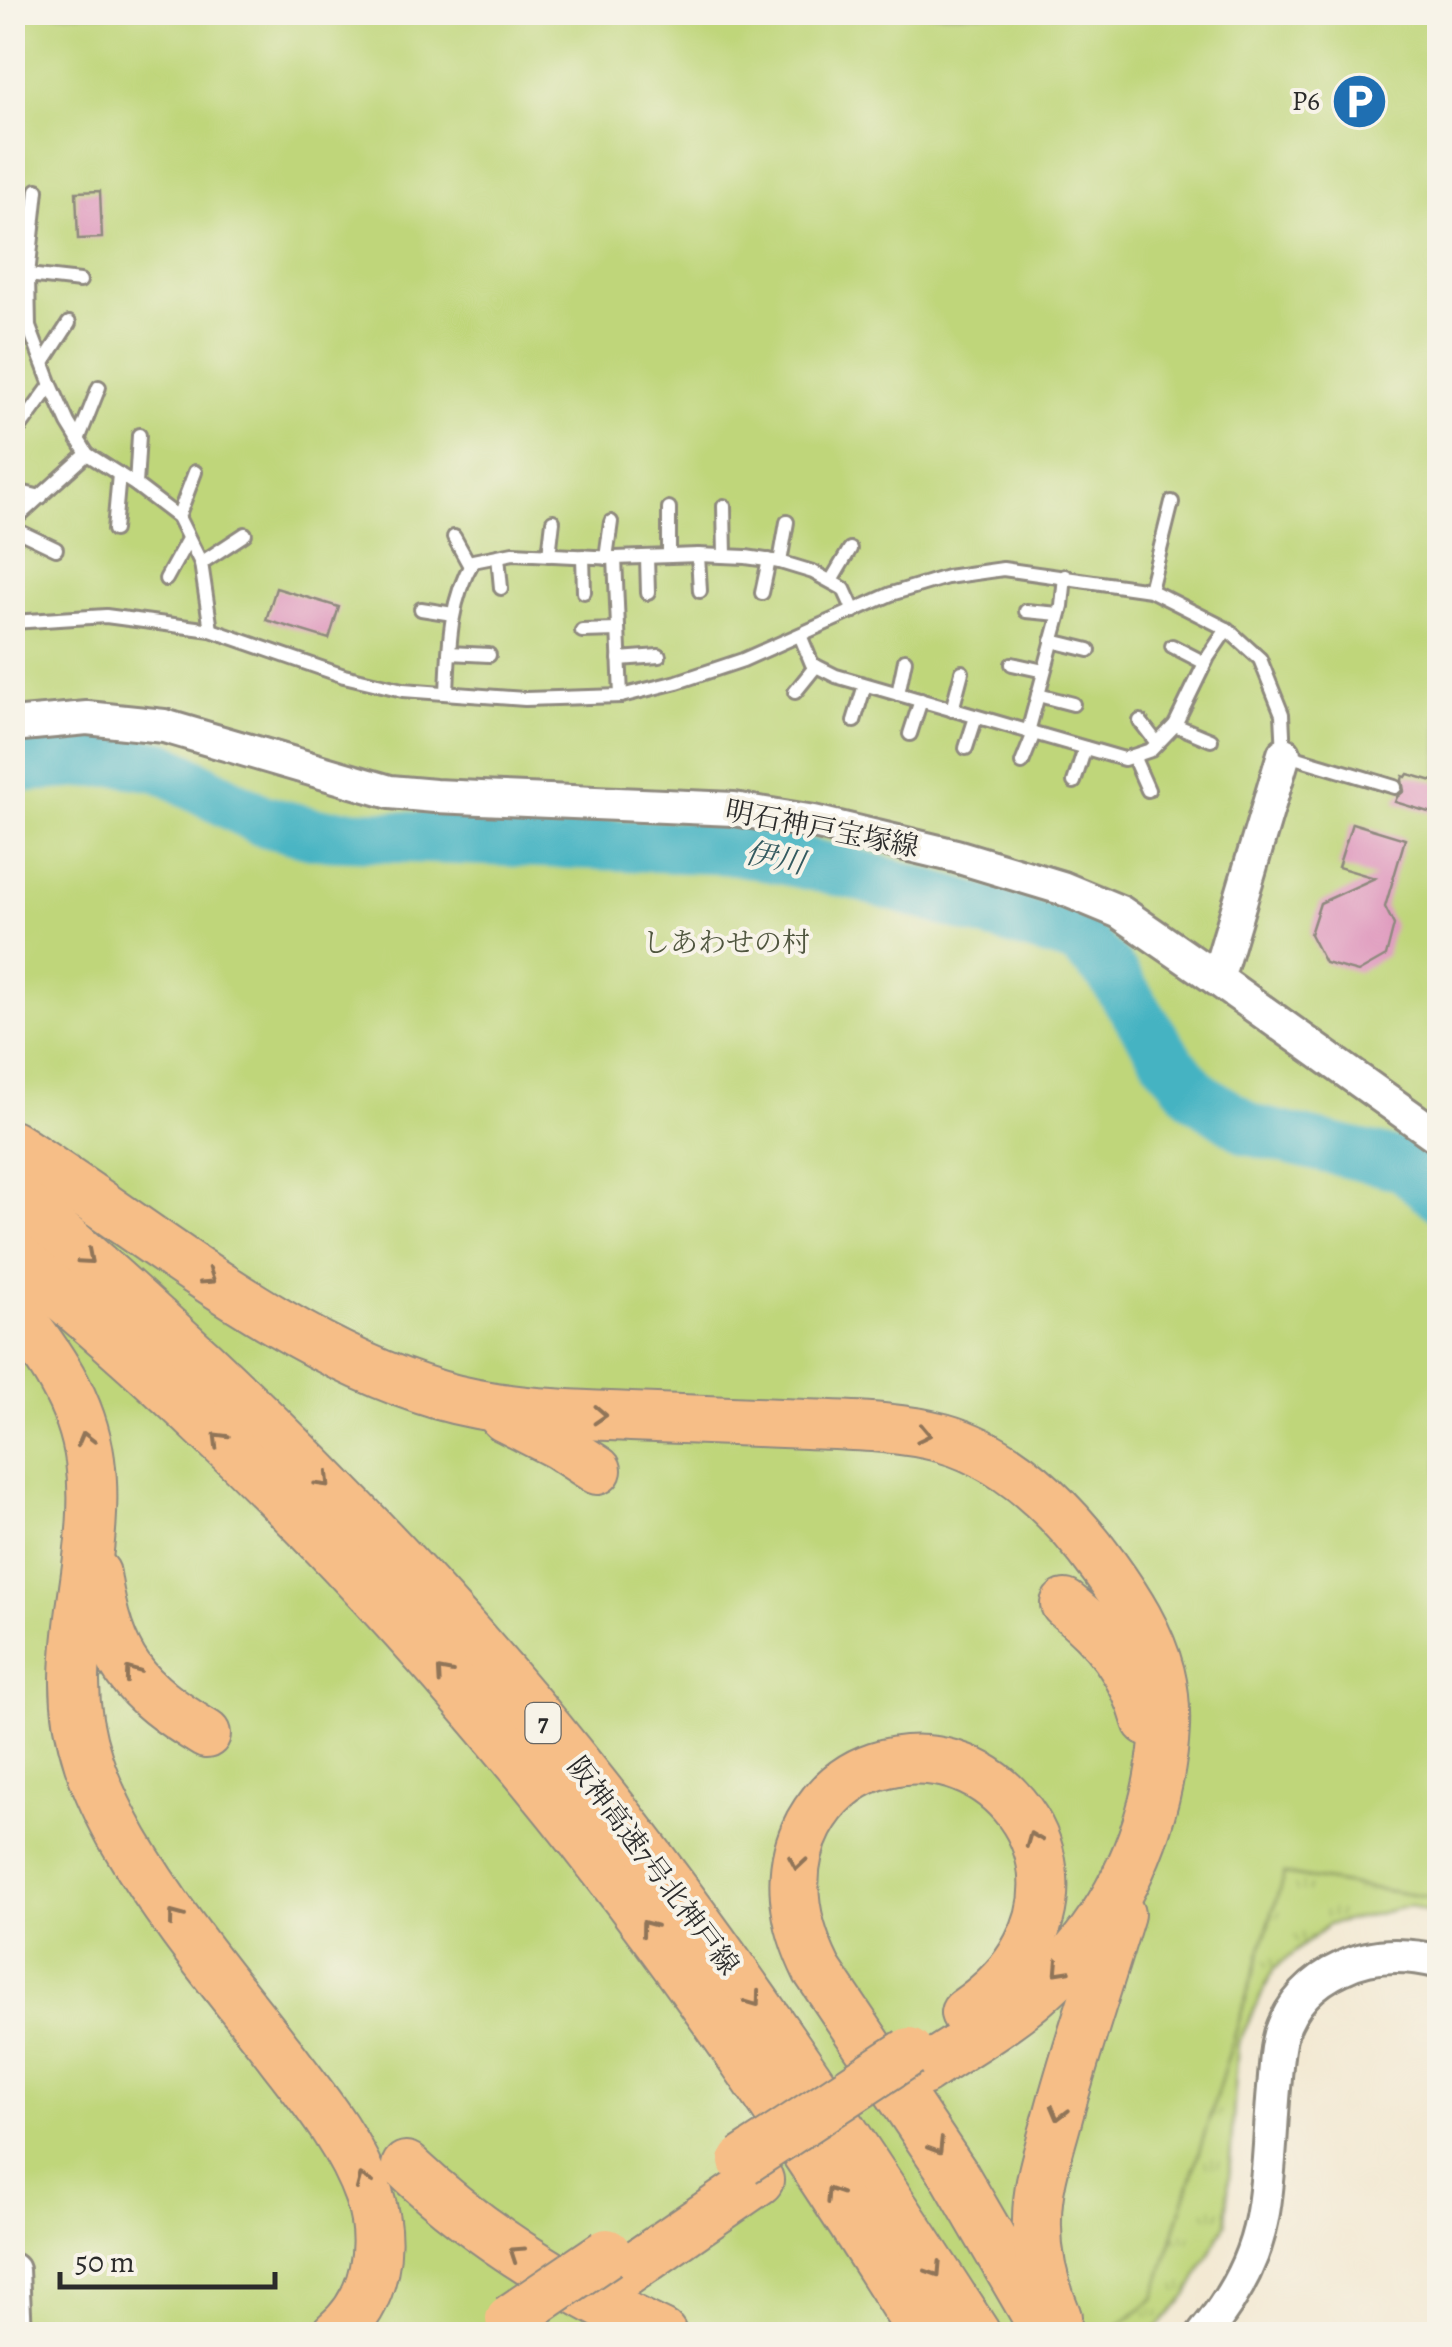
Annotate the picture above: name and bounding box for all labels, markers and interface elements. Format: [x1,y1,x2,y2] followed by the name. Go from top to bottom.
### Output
[1329,71,1389,131] parking icon: P6
[1292,82,1320,120] place label: P6
[722,792,922,866] street label: 明石神戸宝塚線
[742,833,811,884] water label: 伊川
[642,924,810,962] park label: しあわせの村
[75,1247,94,1265] one-way arrow
[199,1265,217,1284] one-way arrow
[592,1405,608,1426] one-way arrow
[915,1423,932,1444] one-way arrow
[75,1431,96,1448] one-way arrow
[213,1432,231,1450] one-way arrow
[312,1469,330,1487] one-way arrow
[126,1666,143,1684] one-way arrow
[436,1667,454,1686] one-way arrow
[526,1703,560,1743] road number: 7
[558,1749,748,1983] street label: 阪神高速7号北神戸線
[1025,1831,1045,1849] one-way arrow
[787,1855,808,1872] one-way arrow
[169,1910,186,1928] one-way arrow
[642,1920,659,1938] one-way arrow
[1054,1958,1072,1976] one-way arrow
[742,1989,760,2007] one-way arrow
[1050,2104,1071,2121] one-way arrow
[925,2136,944,2154] one-way arrow
[354,2173,374,2191] one-way arrow
[826,2186,845,2204] one-way arrow
[60,2227,275,2289] scale bar
[75,2242,135,2282] text: 50 m
[509,2246,527,2265] one-way arrow
[922,2259,941,2277] one-way arrow

